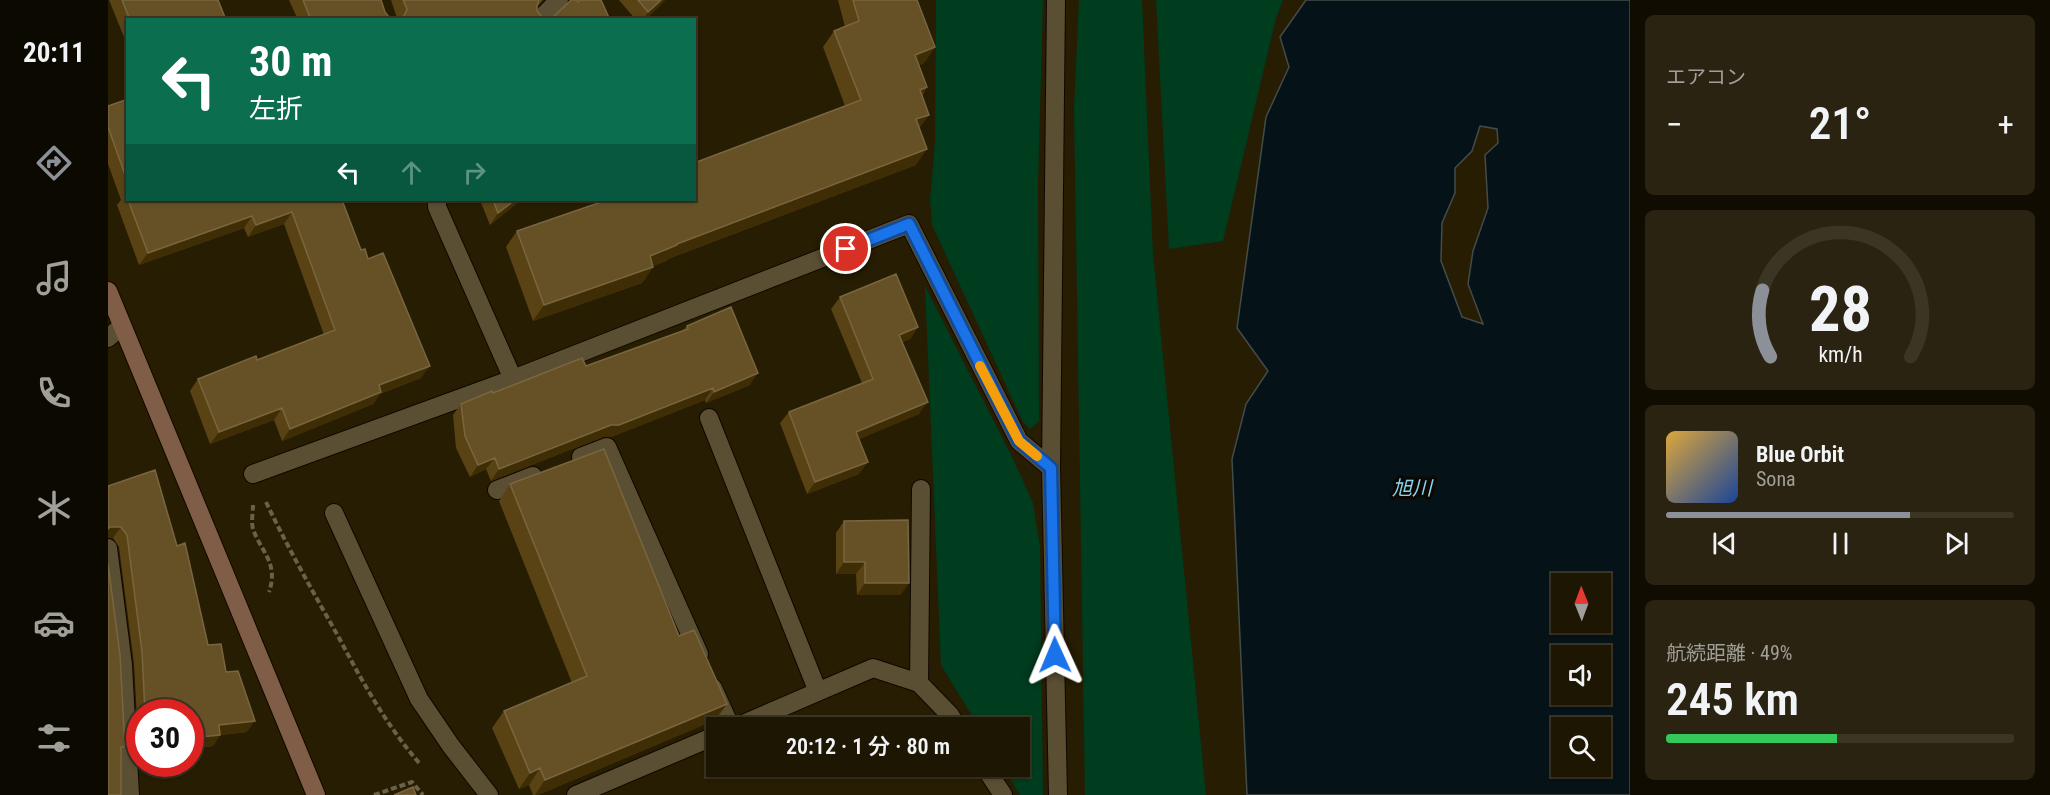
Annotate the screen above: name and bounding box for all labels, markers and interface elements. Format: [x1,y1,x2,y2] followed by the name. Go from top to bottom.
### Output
[23,37,85,69] text: 20:11
[249,37,332,86] text: 30 m
[150,42,228,120] icon: left
[1666,65,1746,89] text: エアコン
[249,93,303,125] text: 左折
[1809,97,1871,150] text: 21°
[1666,105,1683,144] text: −
[1998,105,2014,144] text: +
[33,142,75,184] icon: directions
[332,156,365,189] icon: left
[395,156,428,189] icon: ahead
[458,156,491,189] icon: right
[820,223,871,274] pin
[829,232,862,265] icon: arrive
[33,257,75,299] icon: music
[1808,273,1872,346] text: 28
[1818,342,1862,367] text: km/h
[33,372,75,414] icon: phone
[1756,442,1844,467] text: Blue Orbit
[1756,467,1796,491] text: Sona
[1392,476,1434,500] water label: 旭川
[33,487,75,529] icon: climate
[1708,527,1741,560] icon: previous
[1824,527,1857,560] icon: pause
[1940,527,1973,560] icon: next
[1551,573,1611,633] north arrow
[1551,573,1611,777] map controls
[33,602,75,644] icon: car
[1023,623,1087,687] position arrow
[1666,641,1792,665] text: 航続距離 · 49%
[1551,645,1611,705] button: sound
[1666,673,1799,726] text: 245 km
[126,699,204,777] speed limit sign: 30
[33,717,75,759] icon: filters
[1551,717,1611,777] button: search
[786,734,950,759] text: 20:12 · 1 分 · 80 m

